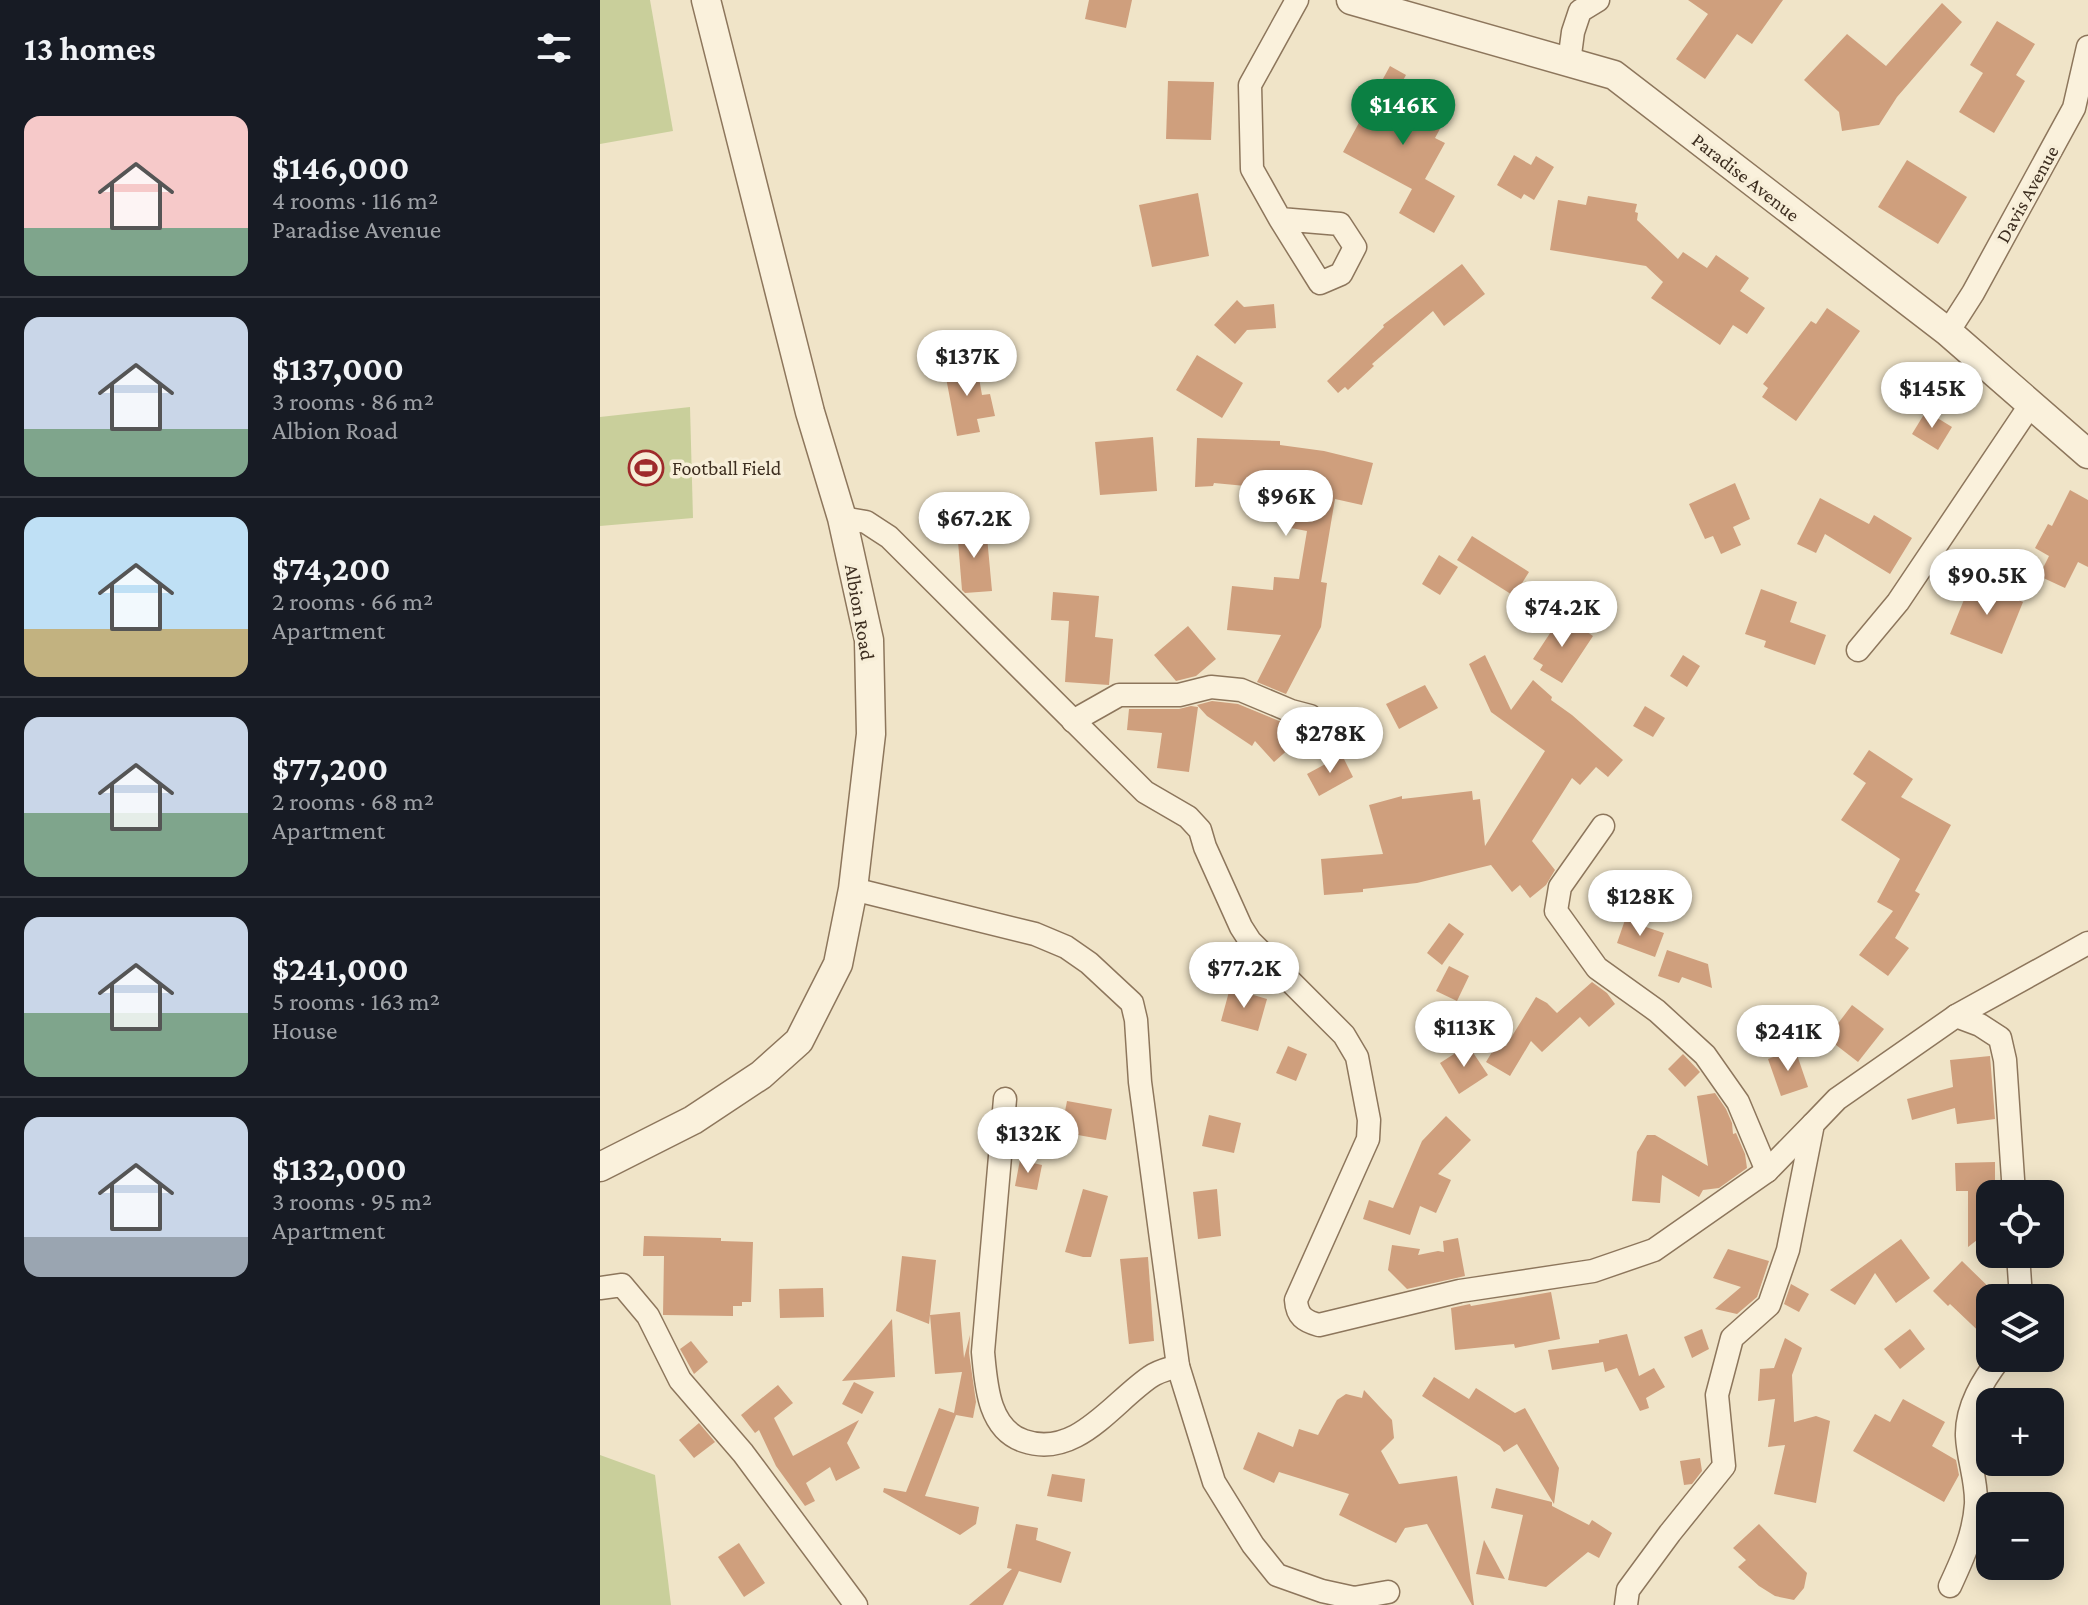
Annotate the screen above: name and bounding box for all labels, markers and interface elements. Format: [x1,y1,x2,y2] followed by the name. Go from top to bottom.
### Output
[532,26,576,70] icon: filters
[24,30,156,67] text: 13 homes
[1347,79,1459,147] pin: $146K
[1369,90,1437,119] text: $146K
[1688,128,1804,226] street label: Paradise Avenue
[1991,141,2063,246] street label: Davis Avenue
[88,148,184,244] icon: home
[272,149,410,186] text: $146,000
[272,186,438,215] text: 4 rooms · 116 m²
[272,215,441,244] text: Paradise Avenue
[911,330,1023,398] pin: $137K
[935,341,999,370] text: $137K
[88,349,184,445] icon: home
[272,350,404,387] text: $137,000
[1876,362,1988,430] pin: $145K
[1899,373,1965,402] text: $145K
[272,387,434,416] text: 3 rooms · 86 m²
[272,416,398,445] text: Albion Road
[627,449,665,487] sports icon: Football Field
[672,457,782,479] place label: Football Field
[1239,470,1333,538] pin: $96K
[1257,481,1315,510] text: $96K
[909,492,1039,560] pin: $67.2K
[937,503,1011,532] text: $67.2K
[88,549,184,645] icon: home
[1922,549,2052,617] pin: $90.5K
[272,550,390,587] text: $74,200
[1948,560,2026,589] text: $90.5K
[841,562,879,662] street label: Albion Road
[1497,581,1627,649] pin: $74.2K
[272,587,433,616] text: 2 rooms · 66 m²
[1524,592,1600,621] text: $74.2K
[272,616,385,645] text: Apartment
[1274,707,1386,775] pin: $278K
[1295,718,1365,747] text: $278K
[88,749,184,845] icon: home
[272,750,388,787] text: $77,200
[272,787,434,816] text: 2 rooms · 68 m²
[272,816,385,845] text: Apartment
[1584,870,1696,938] pin: $128K
[1606,881,1674,910] text: $128K
[1179,942,1309,1010] pin: $77.2K
[88,949,184,1045] icon: home
[272,950,409,987] text: $241,000
[1207,953,1281,982] text: $77.2K
[272,987,440,1016] text: 5 rooms · 163 m²
[1408,1001,1520,1069] pin: $113K
[1732,1005,1844,1073] pin: $241K
[1433,1012,1495,1041] text: $113K
[272,1016,337,1045] text: House
[1755,1016,1821,1045] text: $241K
[972,1107,1084,1175] pin: $132K
[995,1118,1061,1147] text: $132K
[88,1149,184,1245] icon: home
[272,1150,407,1187] text: $132,000
[1976,1180,2064,1580] map controls
[1976,1180,2064,1268] button: locate
[272,1187,432,1216] text: 3 rooms · 95 m²
[272,1216,385,1245] text: Apartment
[1976,1284,2064,1372] button: layers
[1976,1388,2064,1476] button: +
[1976,1492,2064,1580] button: −

